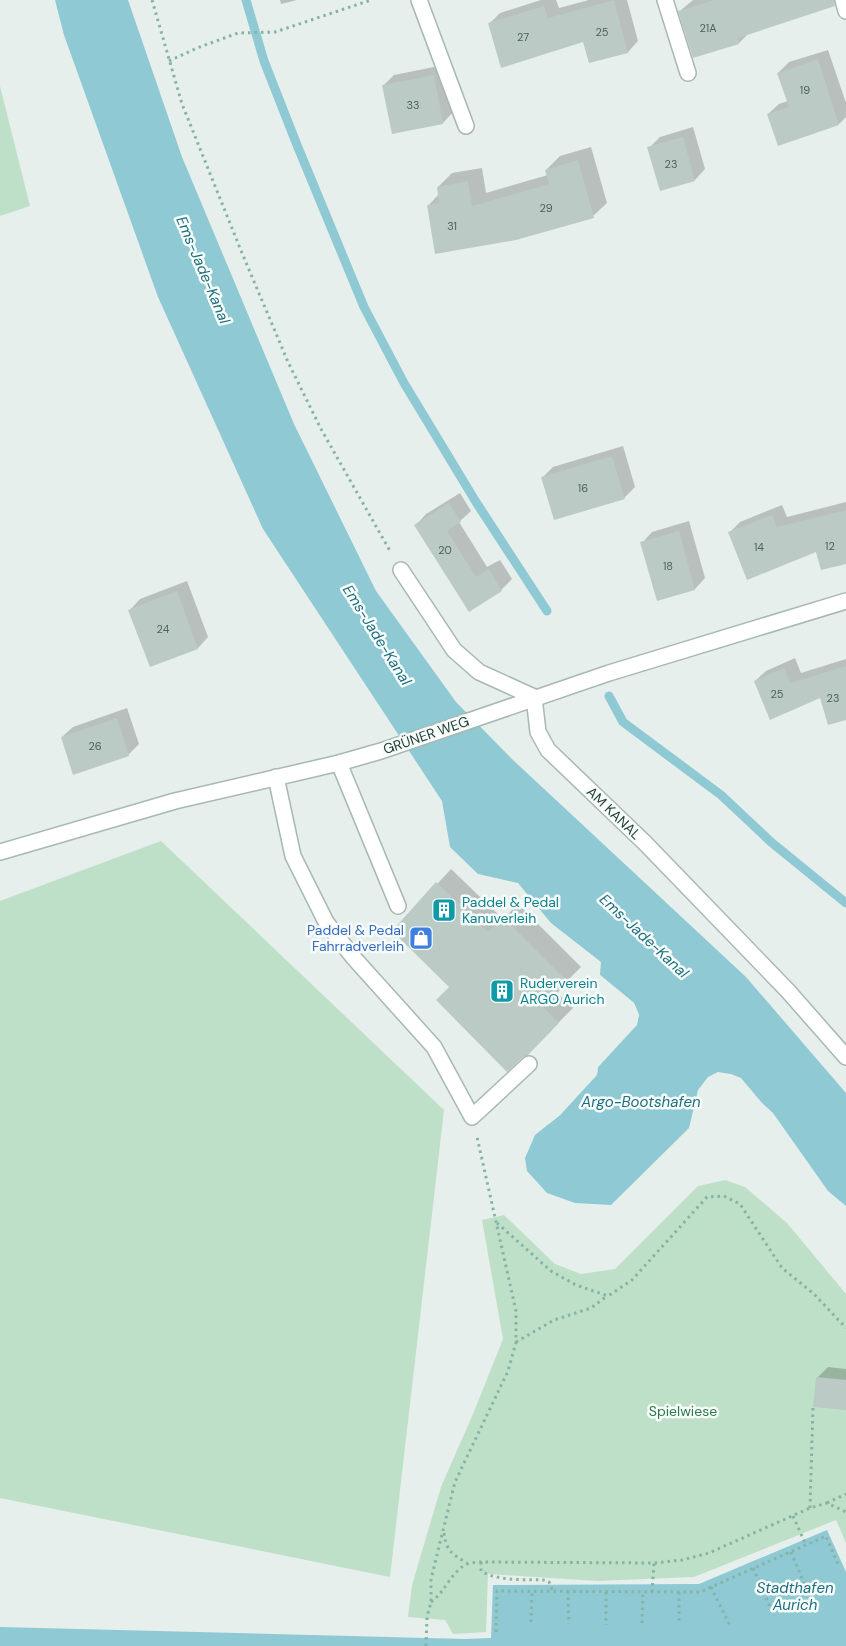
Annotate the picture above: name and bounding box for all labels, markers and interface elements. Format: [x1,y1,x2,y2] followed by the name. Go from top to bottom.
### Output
[699,21,717,35] house number: 21A
[595,25,609,39] house number: 25
[517,30,529,44] house number: 27
[800,83,810,97] house number: 19
[406,98,420,112] house number: 33
[665,157,677,171] house number: 23
[539,201,553,215] house number: 29
[171,213,235,327] water label: Ems-Jade-Kanal
[447,219,457,233] house number: 31
[578,481,588,495] house number: 16
[825,539,835,553] house number: 12
[754,540,764,554] house number: 14
[438,543,452,557] house number: 20
[663,559,673,573] house number: 18
[338,581,416,690] water label: Ems-Jade-Kanal
[157,622,170,636] house number: 24
[770,687,784,701] house number: 25
[827,691,839,705] house number: 23
[381,712,471,758] street label: GRÜNER WEG
[88,739,102,753] house number: 26
[583,783,645,843] street label: AM KANAL
[595,889,693,983] water label: Ems-Jade-Kanal
[462,893,559,927] place label: Paddel & Pedal Kanuverleih
[431,897,457,923] building icon: Paddel & Pedal Kanuverleih
[307,921,404,955] place label: Paddel & Pedal Fahrradverleih
[408,925,434,951] shop icon: Paddel & Pedal Fahrradverleih
[520,974,605,1008] place label: Ruderverein ARGO Aurich
[489,978,515,1004] building icon: Ruderverein ARGO Aurich
[580,1092,701,1112] water label: Argo-Bootshafen
[649,1402,717,1420] park label: Spielwiese
[756,1578,834,1615] water label: Stadthafen Aurich

